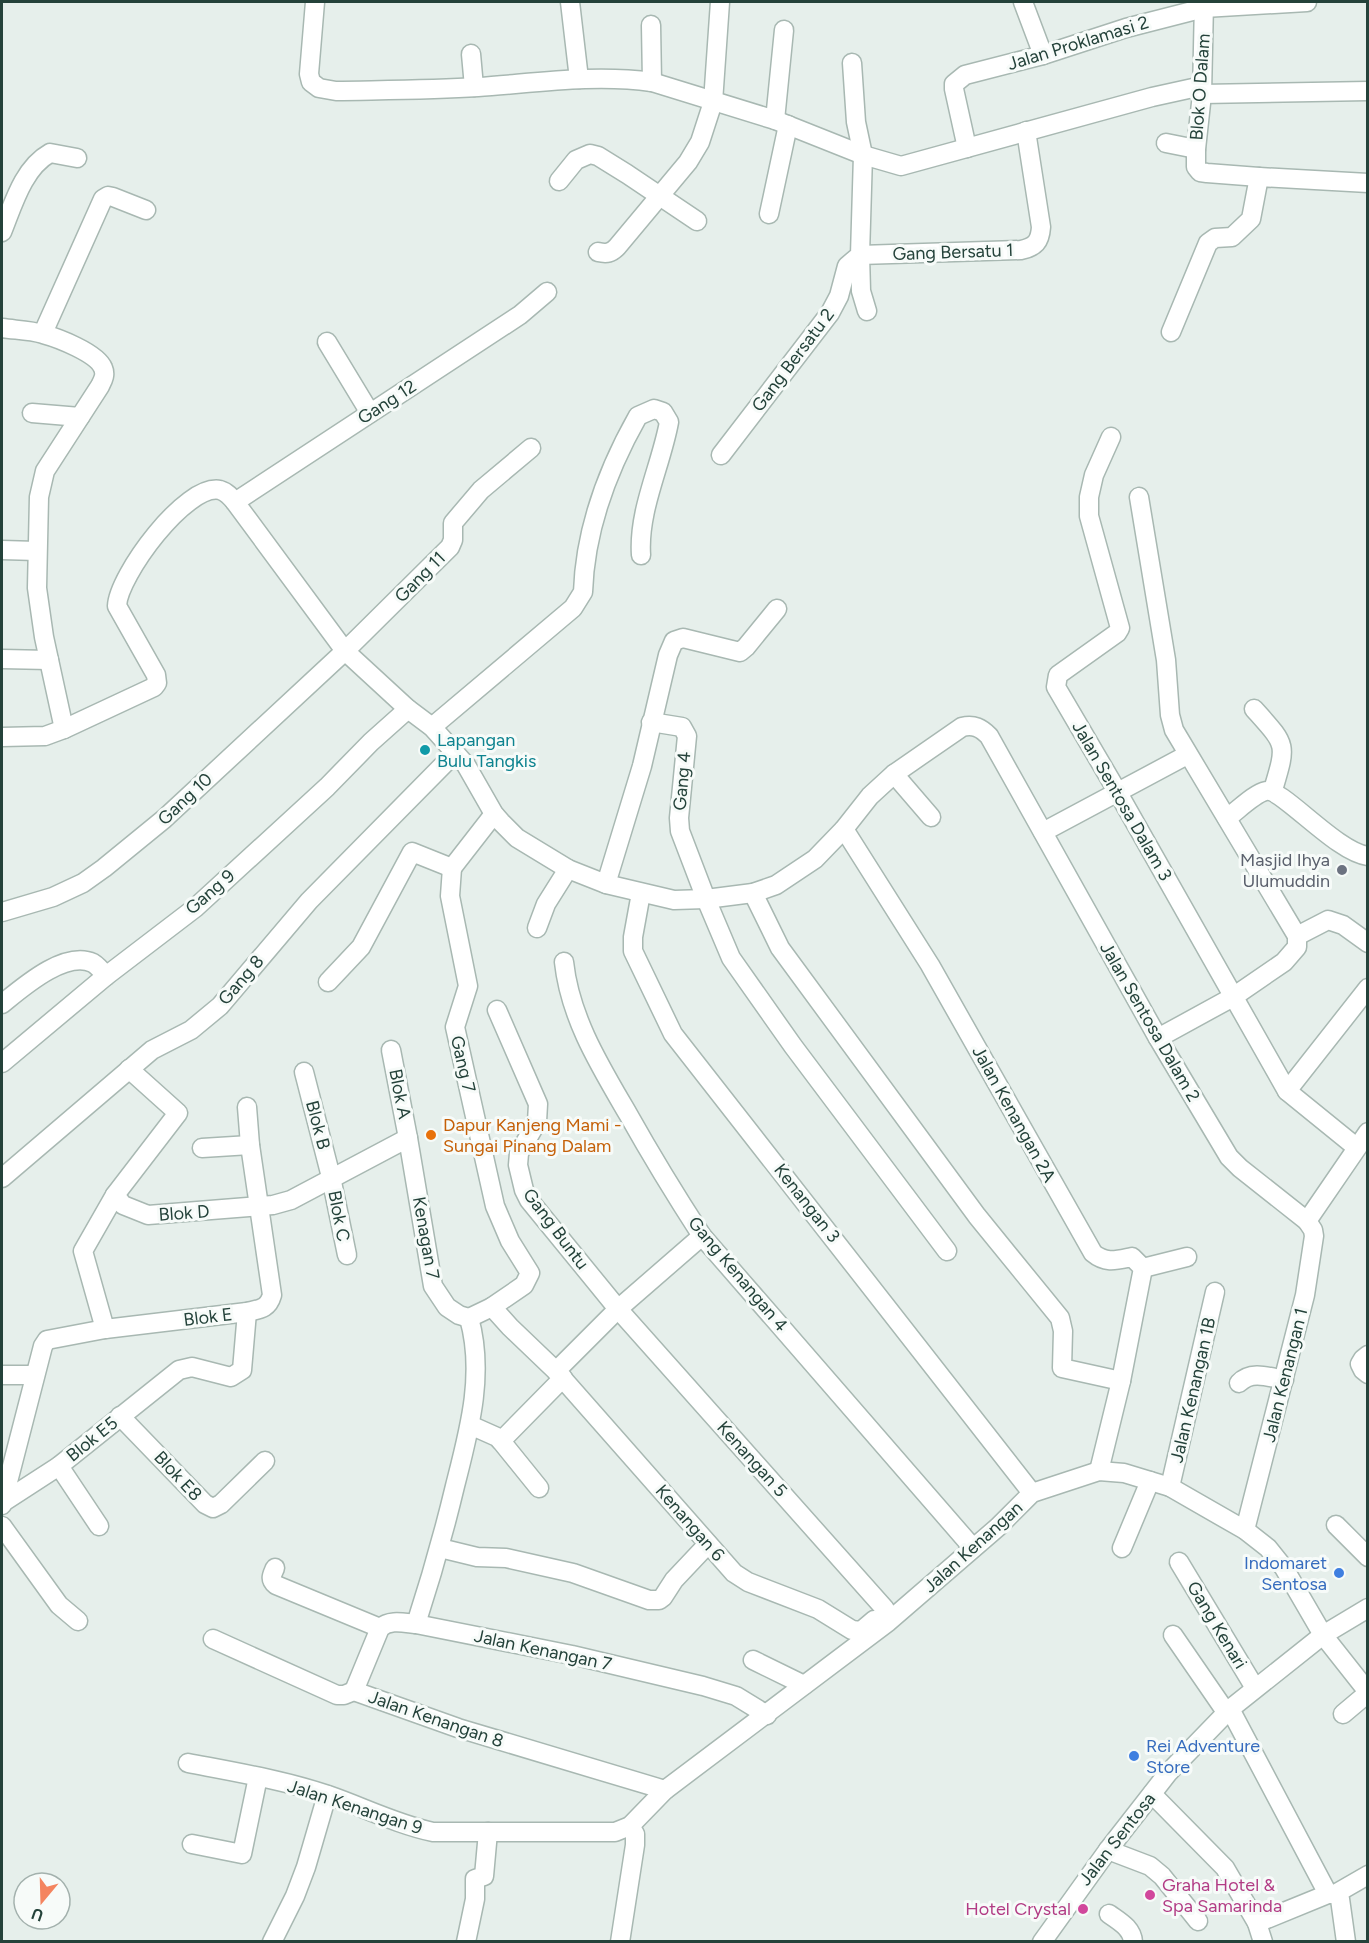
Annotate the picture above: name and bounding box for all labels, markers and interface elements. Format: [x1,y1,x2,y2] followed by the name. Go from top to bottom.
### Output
[1005,11,1151,75] street label: Jalan Proklamasi 2
[1185,33,1215,141] street label: Blok O Dalam
[892,239,1014,265] street label: Gang Bersatu 1
[747,304,839,416] street label: Gang Bersatu 2
[354,375,420,429] street label: Gang 12
[390,547,450,607] street label: Gang 11
[1067,717,1177,885] street label: Jalan Sentosa Dalam 3
[437,729,536,772] place label: Lapangan Bulu Tangkis
[418,743,432,757] marker: Lapangan Bulu Tangkis
[668,751,696,811] street label: Gang 4
[153,768,217,830] street label: Gang 10
[1240,849,1330,892] place label: Masjid Ihya Ulumuddin
[1335,863,1349,877] marker: Masjid Ihya Ulumuddin
[181,865,239,919] street label: Gang 9
[1095,938,1205,1106] street label: Jalan Sentosa Dalam 2
[213,951,269,1009] street label: Gang 8
[446,1033,480,1095] street label: Gang 7
[967,1042,1061,1186] street label: Jalan Kenangan 2A
[384,1067,416,1121] street label: Blok A
[301,1098,335,1152] street label: Blok B
[443,1114,621,1157] place label: Dapur Kanjeng Mami - Sungai Pinang Dalam
[424,1128,438,1142] marker: Dapur Kanjeng Mami - Sungai Pinang Dalam
[769,1159,845,1247] street label: Kenangan 3
[518,1184,594,1274] street label: Gang Buntu
[323,1189,355,1243] street label: Blok C
[408,1195,444,1281] street label: Kenagan 7
[158,1200,210,1226] street label: Blok D
[684,1212,792,1336] street label: Gang Kenangan 4
[182,1303,234,1331] street label: Blok E
[1258,1306,1312,1444] street label: Jalan Kenangan 1
[1166,1315,1220,1465] street label: Jalan Kenangan 1B
[62,1412,122,1466] street label: Blok E5
[712,1417,792,1501] street label: Kenangan 5
[149,1446,207,1506] street label: Blok E8
[651,1480,729,1566] street label: Kenangan 6
[919,1497,1027,1597] street label: Jalan Kenangan
[1244,1552,1327,1595] place label: Indomaret Sentosa
[1332,1566,1346,1580] marker: Indomaret Sentosa
[1182,1577,1252,1673] street label: Gang Kenari
[472,1625,614,1675] street label: Jalan Kenangan 7
[366,1686,506,1752] street label: Jalan Kenangan 8
[1146,1735,1260,1778] place label: Rei Adventure Store
[1127,1749,1141,1763] marker: Rei Adventure Store
[285,1775,425,1839] street label: Jalan Kenangan 9
[1074,1788,1160,1890] street label: Jalan Sentosa
[12,1871,72,1931] north arrow
[1162,1874,1282,1917] place label: Graha Hotel & Spa Samarinda
[1143,1888,1157,1902] marker: Graha Hotel & Spa Samarinda
[965,1898,1071,1920] place label: Hotel Crystal
[1076,1902,1090,1916] marker: Hotel Crystal
[29,1904,46,1926] text: U

